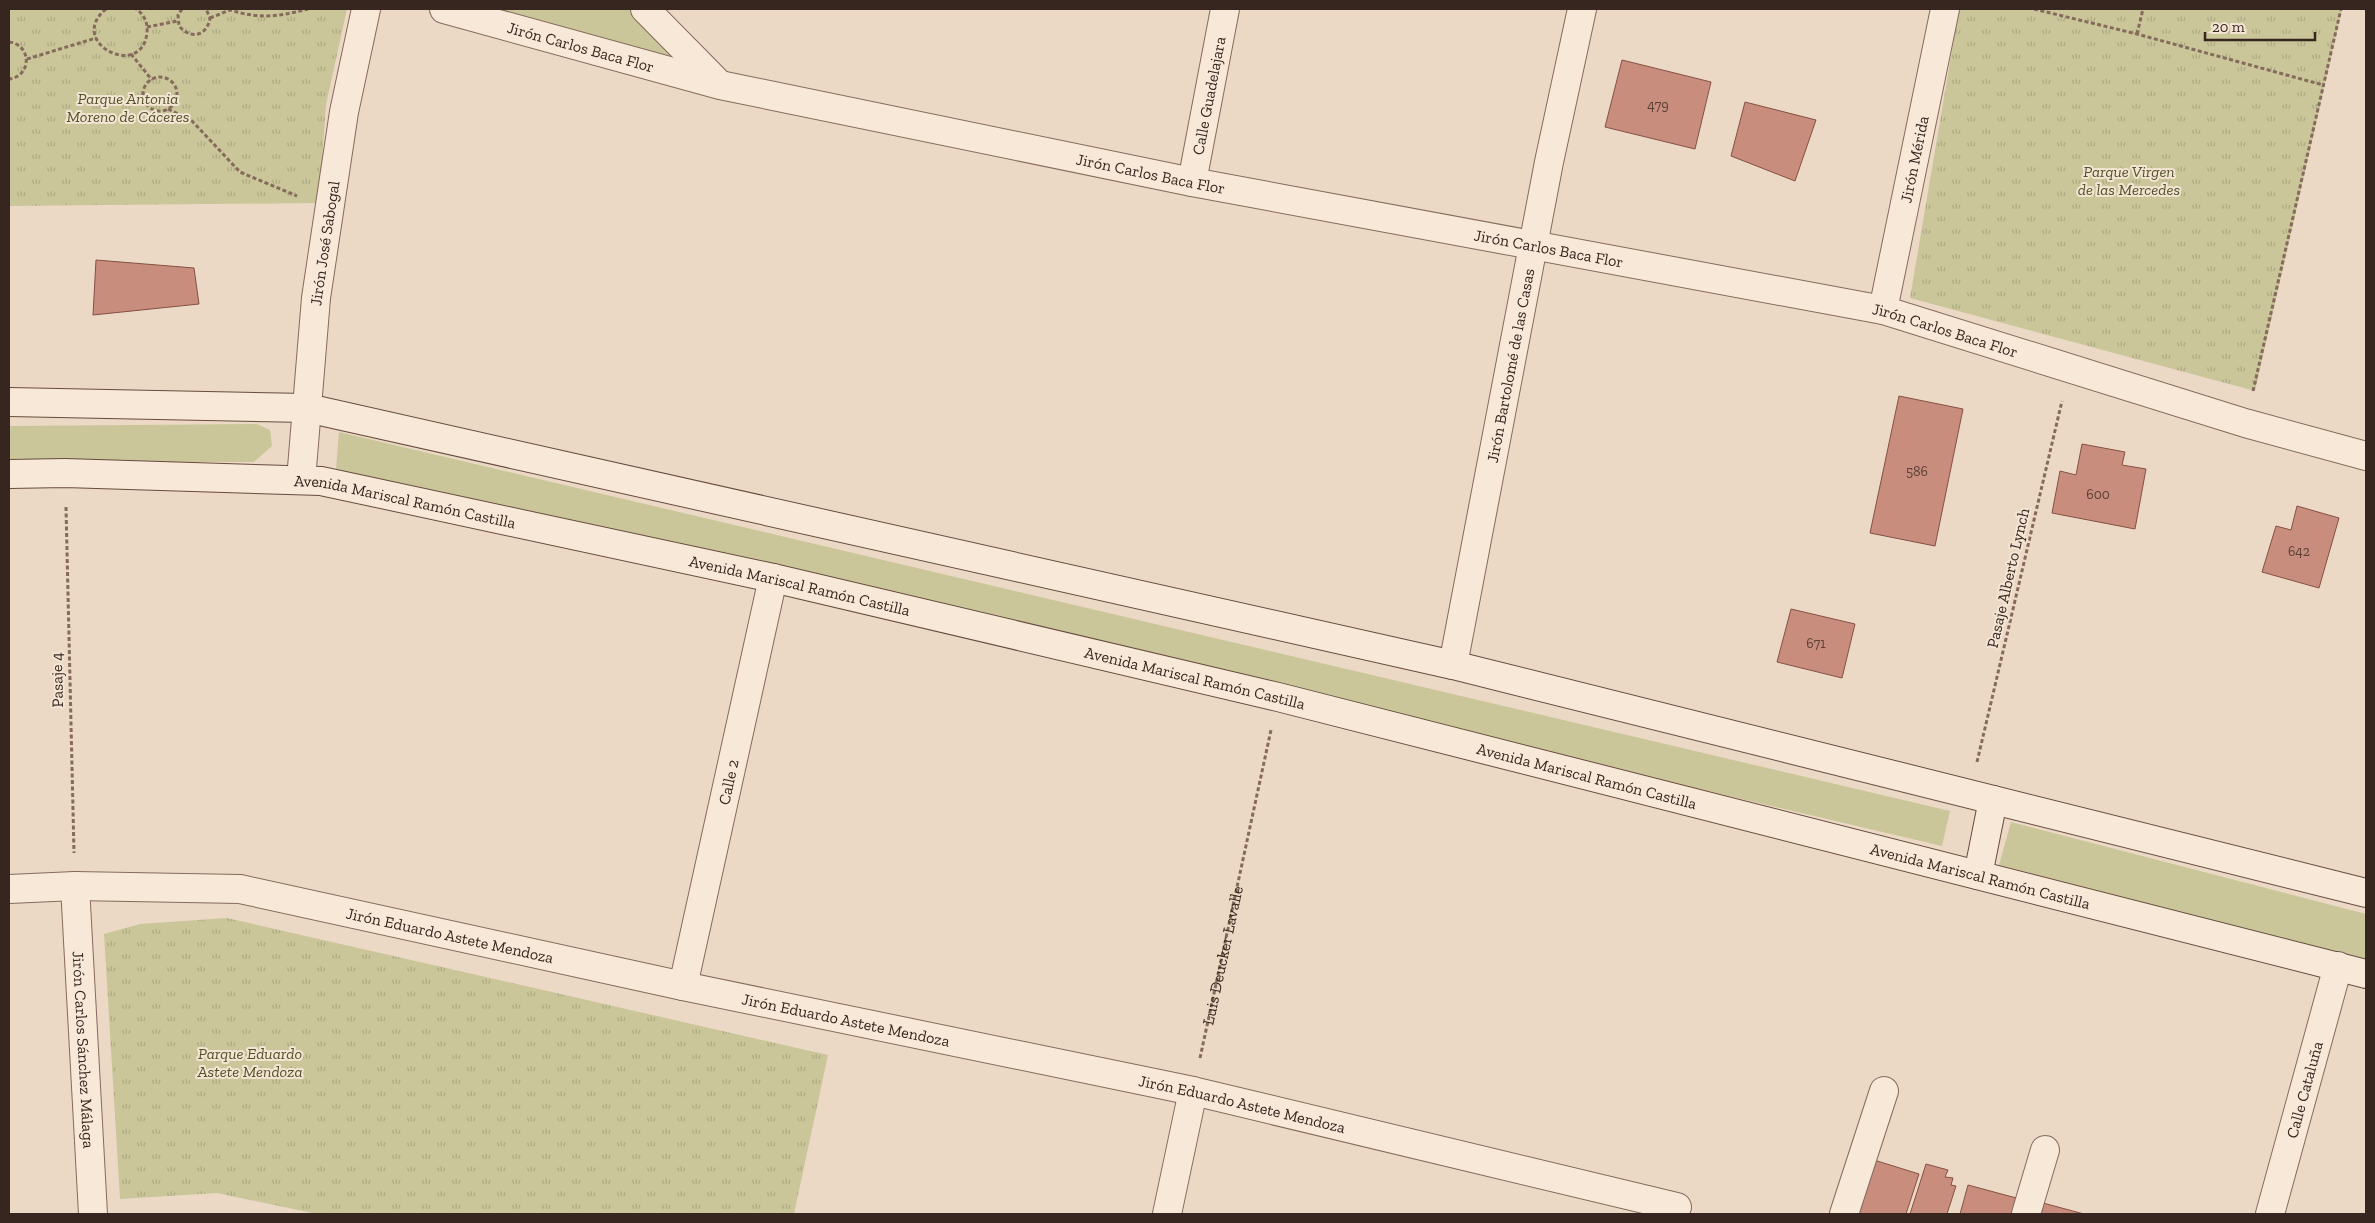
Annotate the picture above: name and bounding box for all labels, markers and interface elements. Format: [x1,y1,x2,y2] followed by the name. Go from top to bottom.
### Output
[2205,10,2315,42] scale bar
[505,17,657,76] street label: Jirón Carlos Baca Flor
[2212,18,2245,36] text: 20 m
[1188,35,1229,156] street label: Calle Guadelajara
[67,89,189,126] park label: Parque Antonia Moreno de Cáceres
[1647,97,1669,114] house number: 479
[1896,114,1932,204] street label: Jirón Mérida
[1075,149,1227,198] street label: Jirón Carlos Baca Flor
[2078,162,2180,199] park label: Parque Virgen de las Mercedes
[306,179,343,306] street label: Jirón José Sabogal
[1473,225,1625,271] street label: Jirón Carlos Baca Flor
[1482,267,1538,464] street label: Jirón Bartolomé de las Casas
[1871,299,2021,361] street label: Jirón Carlos Baca Flor
[1906,463,1928,480] house number: 586
[294,471,518,532] street label: Avenida Mariscal Ramón Castilla
[2086,486,2110,503] house number: 600
[1983,506,2033,650] street label: Pasaje Alberto Lynch
[2288,543,2310,560] house number: 642
[687,551,912,620] street label: Avenida Mariscal Ramón Castilla
[1806,635,1826,652] house number: 671
[1083,642,1308,713] street label: Avenida Mariscal Ramón Castilla
[47,652,67,708] street label: Pasaje 4
[1475,739,1699,813] street label: Avenida Mariscal Ramón Castilla
[714,757,742,806] street label: Calle 2
[1868,839,2092,913] street label: Avenida Mariscal Ramón Castilla
[1198,884,1246,1027] street label: Luis Deucker Lavalle
[344,903,556,967] street label: Jirón Eduardo Astete Mendoza
[69,951,99,1149] street label: Jirón Carlos Sánchez Málaga
[740,989,952,1050] street label: Jirón Eduardo Astete Mendoza
[2282,1039,2327,1140] street label: Calle Cataluña
[196,1044,303,1081] park label: Parque Eduardo Astete Mendoza
[1137,1071,1348,1137] street label: Jirón Eduardo Astete Mendoza

